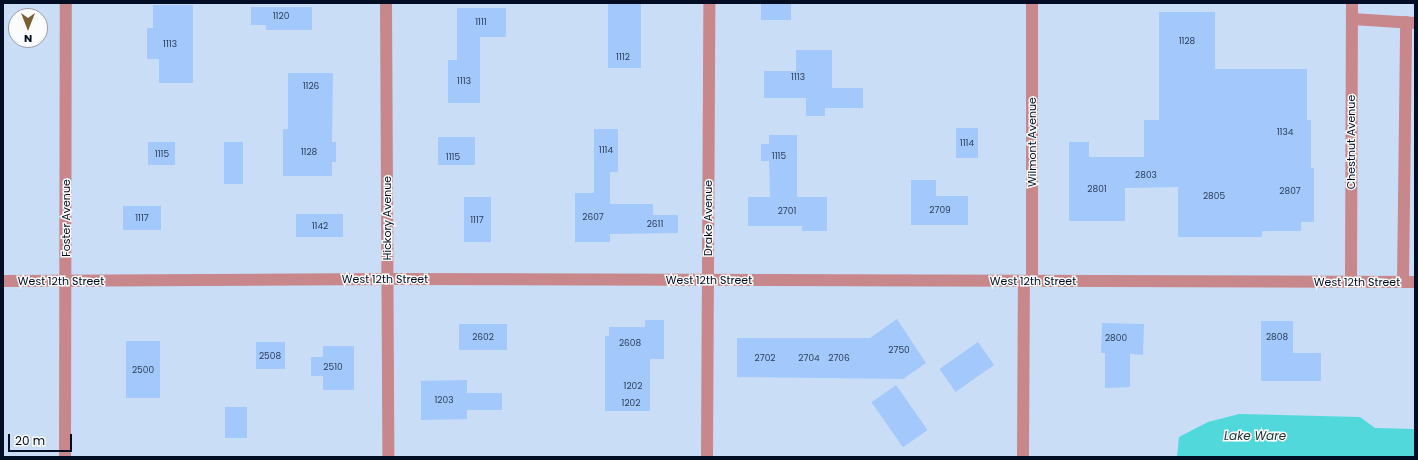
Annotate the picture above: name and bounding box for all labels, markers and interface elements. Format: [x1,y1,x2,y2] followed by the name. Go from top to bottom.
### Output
[8,8,48,48] north arrow
[273,11,289,21] house number: 1120
[475,17,487,27] house number: 1111
[24,31,32,47] text: N
[1179,36,1195,46] house number: 1128
[163,39,177,49] house number: 1113
[616,52,630,62] house number: 1112
[791,72,805,82] house number: 1113
[457,76,471,86] house number: 1113
[303,81,319,91] house number: 1126
[1344,95,1358,189] street label: Chestnut Avenue
[1025,97,1039,187] street label: Wilmont Avenue
[1277,127,1293,137] house number: 1134
[960,138,974,148] house number: 1114
[599,145,613,155] house number: 1114
[301,147,317,157] house number: 1128
[155,149,169,159] house number: 1115
[772,151,786,161] house number: 1115
[446,152,460,162] house number: 1115
[1135,170,1157,180] house number: 2803
[380,176,394,260] street label: Hickory Avenue
[59,179,73,257] street label: Foster Avenue
[701,180,715,256] street label: Drake Avenue
[1087,184,1107,194] house number: 2801
[1279,186,1301,196] house number: 2807
[1203,191,1225,201] house number: 2805
[929,205,951,215] house number: 2709
[778,206,796,216] house number: 2701
[582,212,604,222] house number: 2607
[135,213,149,223] house number: 1117
[470,215,484,225] house number: 1117
[647,219,663,229] house number: 2611
[312,221,328,231] house number: 1142
[342,272,428,286] street label: West 12th Street
[666,273,752,287] street label: West 12th Street
[18,274,104,288] street label: West 12th Street
[990,274,1076,288] street label: West 12th Street
[1314,275,1400,289] street label: West 12th Street
[472,332,494,342] house number: 2602
[1266,332,1288,342] house number: 2808
[1105,333,1127,343] house number: 2800
[619,338,641,348] house number: 2608
[888,345,910,355] house number: 2750
[259,351,281,361] house number: 2508
[755,353,775,363] house number: 2702
[798,353,820,363] house number: 2704
[828,353,850,363] house number: 2706
[323,362,343,372] house number: 2510
[132,365,154,375] house number: 2500
[624,381,642,391] house number: 1202
[434,395,454,405] house number: 1203
[622,398,640,408] house number: 1202
[10,426,74,452] scale bar
[1224,429,1286,443] water label: Lake Ware
[15,432,45,449] text: 20 m

